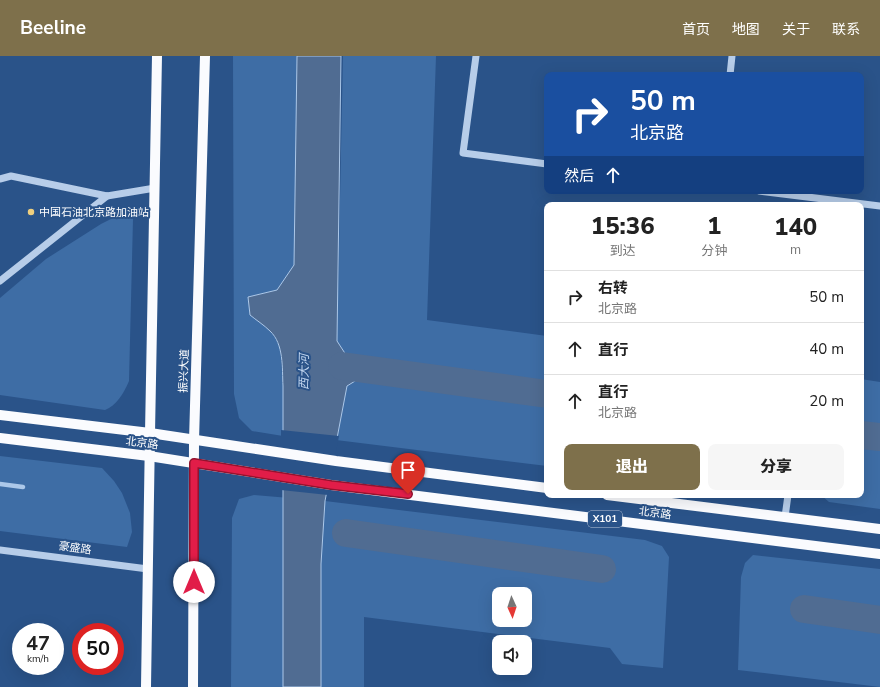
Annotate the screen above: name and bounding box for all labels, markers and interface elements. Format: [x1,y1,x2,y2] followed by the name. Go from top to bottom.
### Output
[20,15,86,41] text: Beeline
[682,20,710,39] text: 首页
[732,20,760,39] text: 地图
[782,20,810,39] text: 关于
[832,20,860,39] text: 联系
[630,82,696,120] text: 50 m
[564,88,616,140] icon: right
[630,121,684,145] text: 北京路
[602,164,624,186] icon: ahead
[564,166,594,186] text: 然后
[39,205,149,220] place label: 中国石油北京路加油站
[26,207,36,217] marker: 中国石油北京路加油站
[591,210,655,242] text: 15:36
[707,210,722,242] text: 1
[774,211,817,243] text: 140
[790,241,801,259] text: m
[610,242,636,260] text: 到达
[701,242,727,260] text: 分钟
[598,278,628,298] text: 右转
[564,286,586,308] icon: right
[809,287,844,307] text: 50 m
[598,300,637,318] text: 北京路
[564,338,586,360] icon: ahead
[809,339,844,359] text: 40 m
[598,340,628,360] text: 直行
[176,349,192,393] street label: 振兴大道
[296,352,312,390] water label: 西大河
[598,382,628,402] text: 直行
[564,390,586,412] icon: ahead
[809,391,844,411] text: 20 m
[598,404,637,422] text: 北京路
[125,434,159,452] street label: 北京路
[564,444,700,490] button: 退出
[708,444,844,490] button: 分享
[391,453,425,494] pin
[397,459,419,481] icon: arrive
[638,504,672,522] street label: 北京路
[588,511,622,527] road number: X101
[58,538,92,558] street label: 豪盛路
[173,561,215,603] position arrow
[492,587,532,627] north arrow
[492,587,532,675] map controls
[72,623,124,675] speed limit sign: 50
[26,630,50,657] text: 47
[492,635,532,675] button: sound
[27,652,49,666] text: km/h

